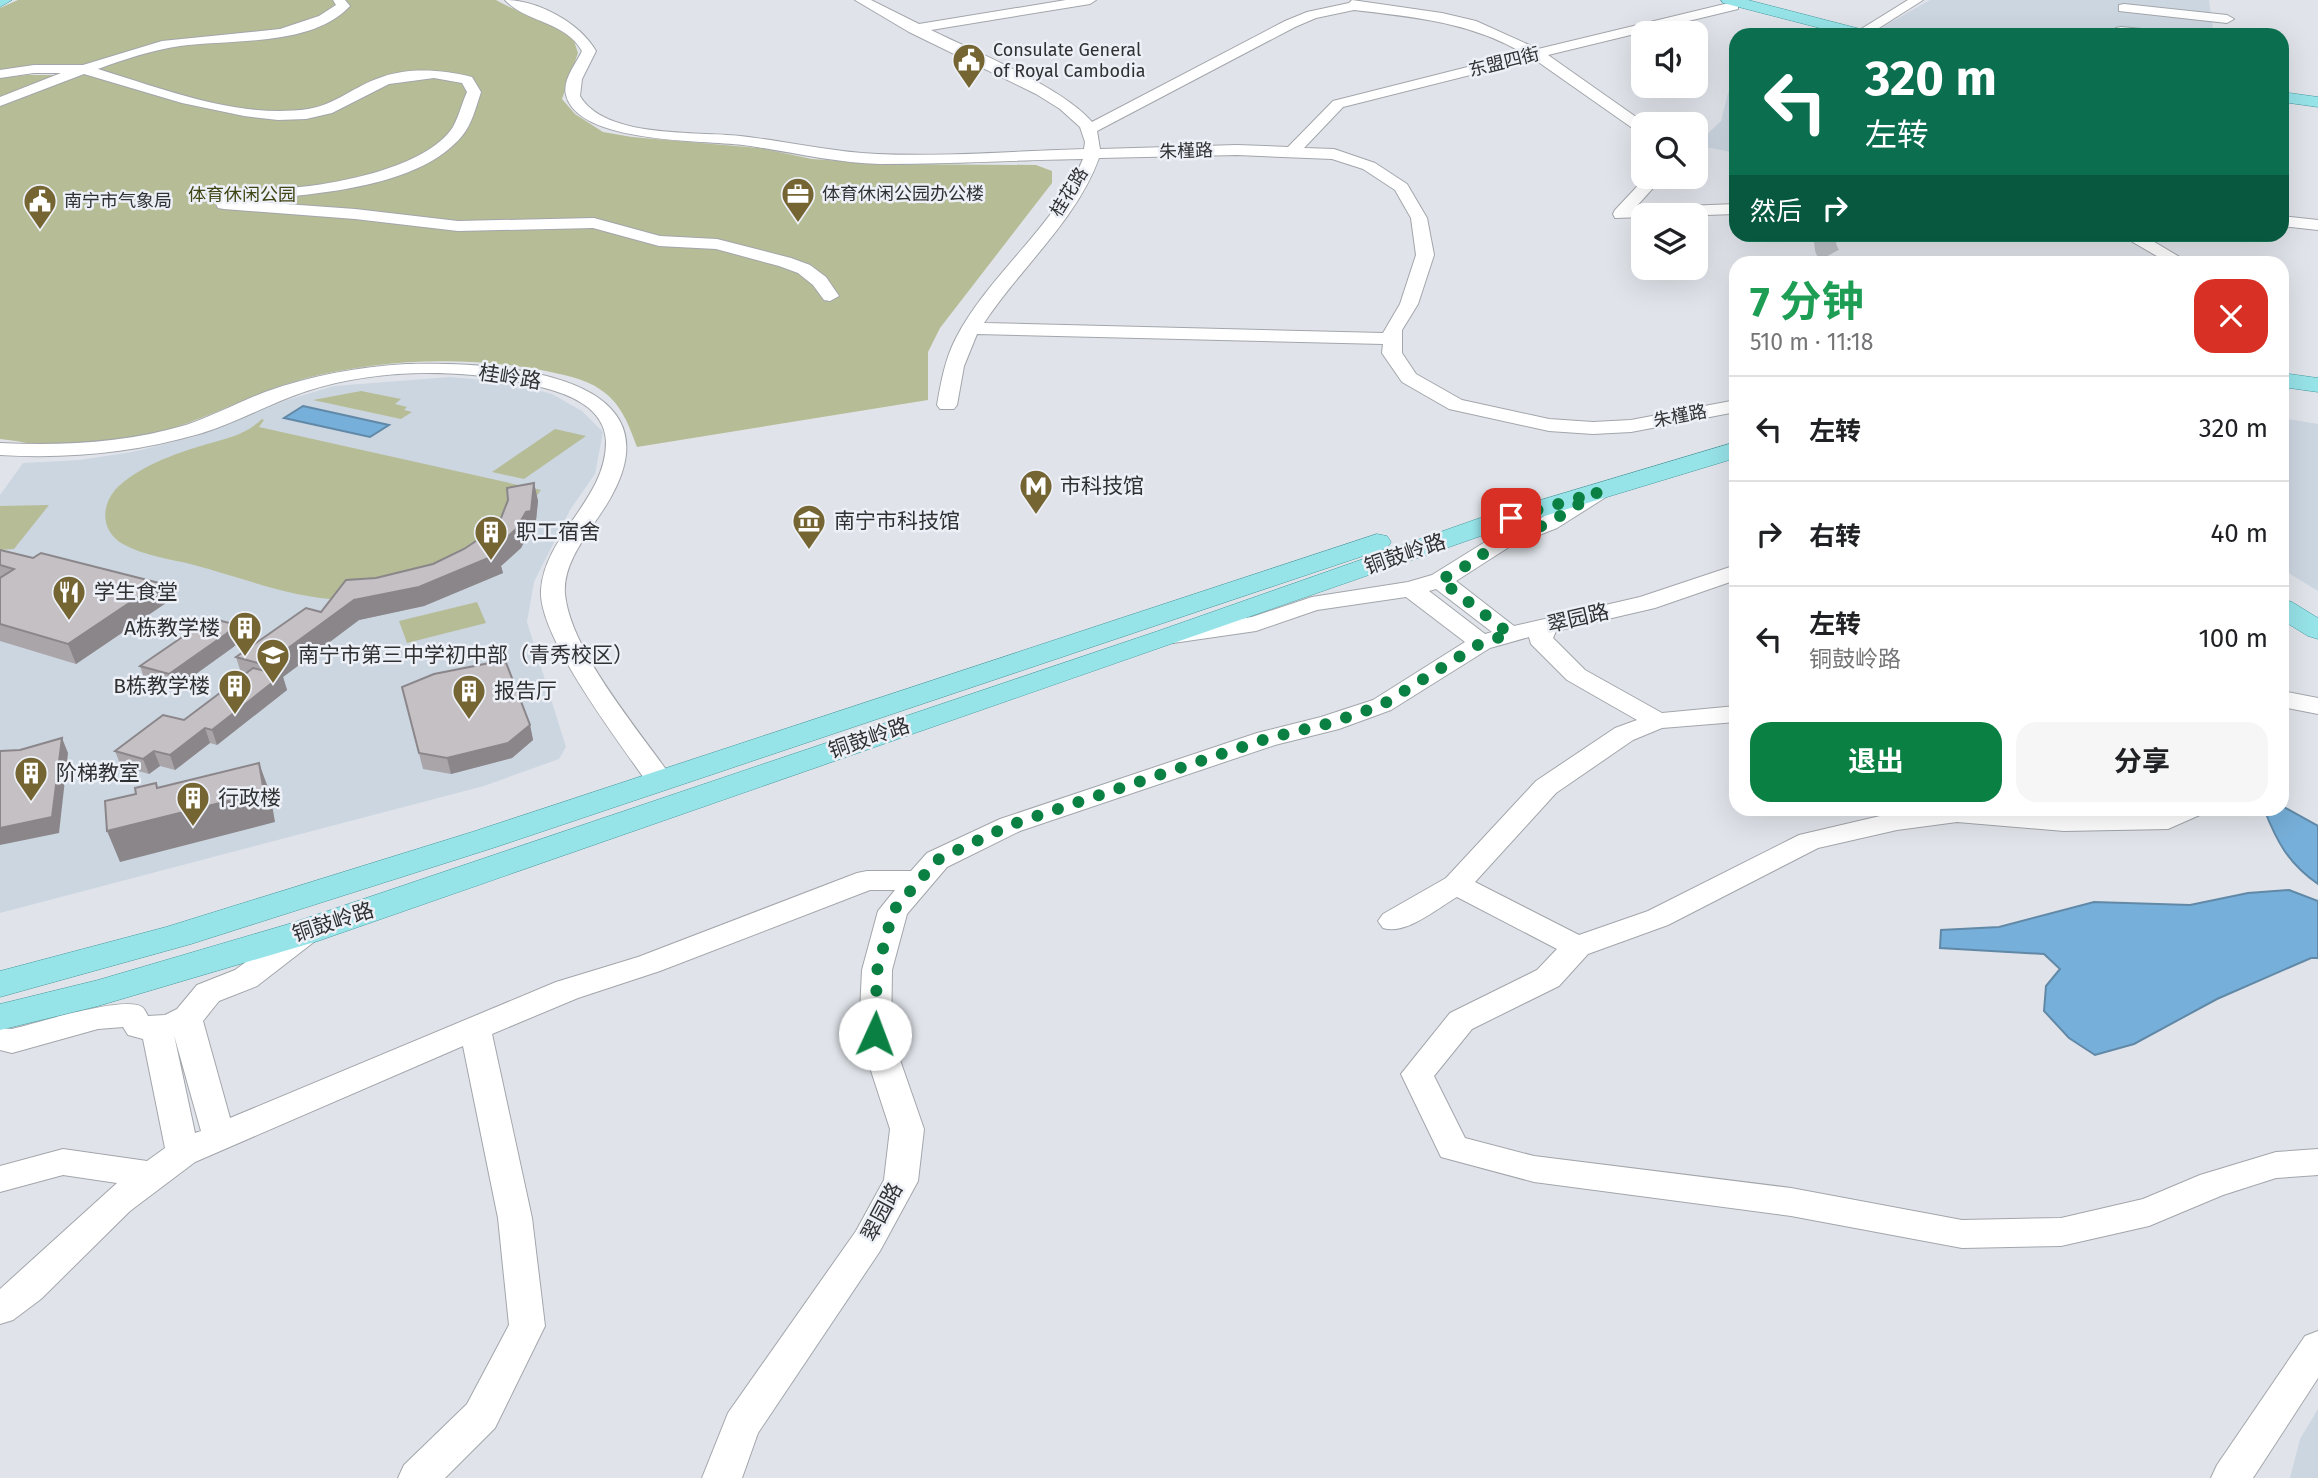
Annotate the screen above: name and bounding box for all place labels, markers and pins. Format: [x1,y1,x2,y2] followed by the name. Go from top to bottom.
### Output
[993,39,1146,82] place label: Consulate General of Royal Cambodia
[950,41,988,90] public building icon: Consulate General of Royal Cambodia
[779,175,817,224] office icon: 体育休闲公园办公楼
[21,182,59,231] public building icon: 南宁市气象局
[822,183,984,205] place label: 体育休闲公园办公楼
[64,190,172,212] place label: 南宁市气象局
[1017,467,1055,516] metro station icon: 市科技馆
[1060,473,1144,499] place label: 市科技馆
[1481,488,1541,548] pin
[790,502,828,551] museum icon: 南宁市科技馆
[834,508,960,534] place label: 南宁市科技馆
[472,513,510,562] building icon: 职工宿舍
[516,519,600,545] place label: 职工宿舍
[50,573,88,622] restaurant icon: 学生食堂
[94,579,178,605] place label: 学生食堂
[226,609,264,658] building icon: A栋教学楼
[124,615,220,641] place label: A栋教学楼
[254,636,292,685] school or university icon: 南宁市第三中学初中部（青秀校区）
[298,642,634,668] place label: 南宁市第三中学初中部（青秀校区）
[216,667,254,716] building icon: B栋教学楼
[450,672,488,721] building icon: 报告厅
[113,673,210,699] place label: B栋教学楼
[494,678,557,704] place label: 报告厅
[12,754,50,803] building icon: 阶梯教室
[56,760,140,786] place label: 阶梯教室
[174,779,212,828] building icon: 行政楼
[218,785,281,811] place label: 行政楼

